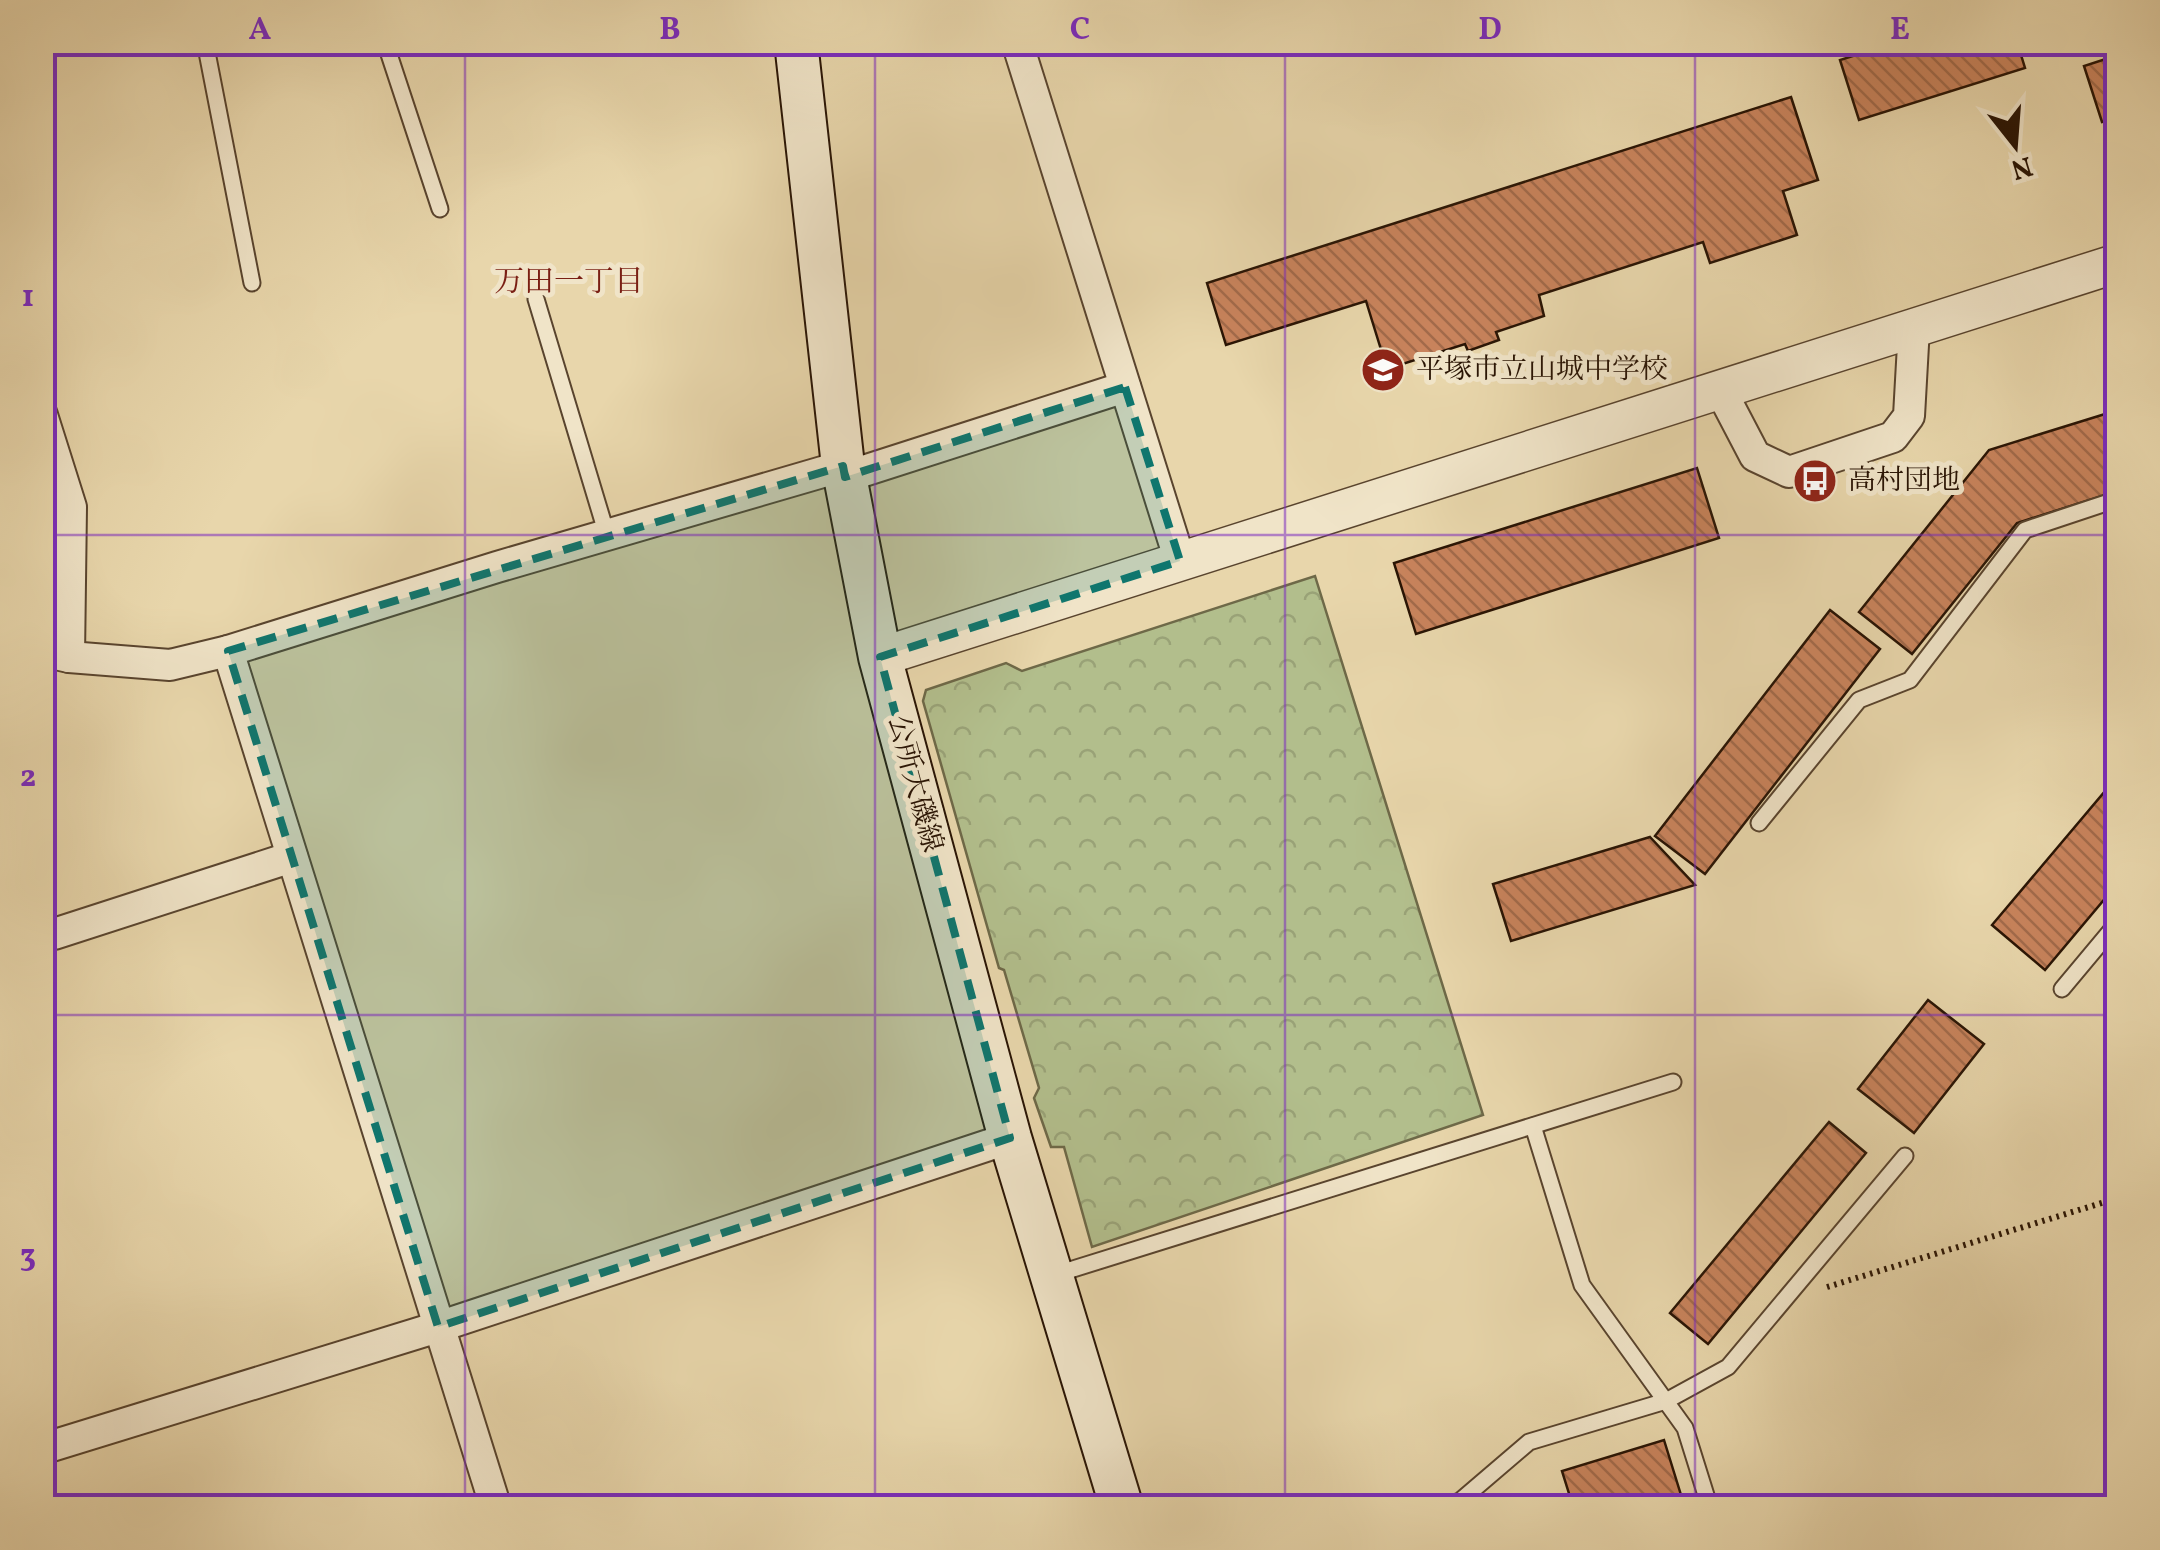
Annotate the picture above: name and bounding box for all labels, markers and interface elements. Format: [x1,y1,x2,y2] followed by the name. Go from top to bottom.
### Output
[249,9,272,53] text: A
[659,9,681,53] text: B
[1070,9,1090,53] text: C
[1478,9,1502,53] text: D
[1890,9,1910,53] text: E
[1965,95,2065,195] north arrow
[2006,145,2037,188] text: N
[494,262,644,304] district label: 万田一丁目
[22,276,34,320] text: 1
[1360,347,1406,393] school or university icon: 平塚市立山城中学校
[1416,351,1668,390] place label: 平塚市立山城中学校
[1792,458,1838,504] bus stop icon: 高村団地
[1848,462,1960,501] place label: 高村団地
[877,711,951,857] street label: 公所大磯線
[20,756,36,800] text: 2
[20,1236,36,1280] text: 3

